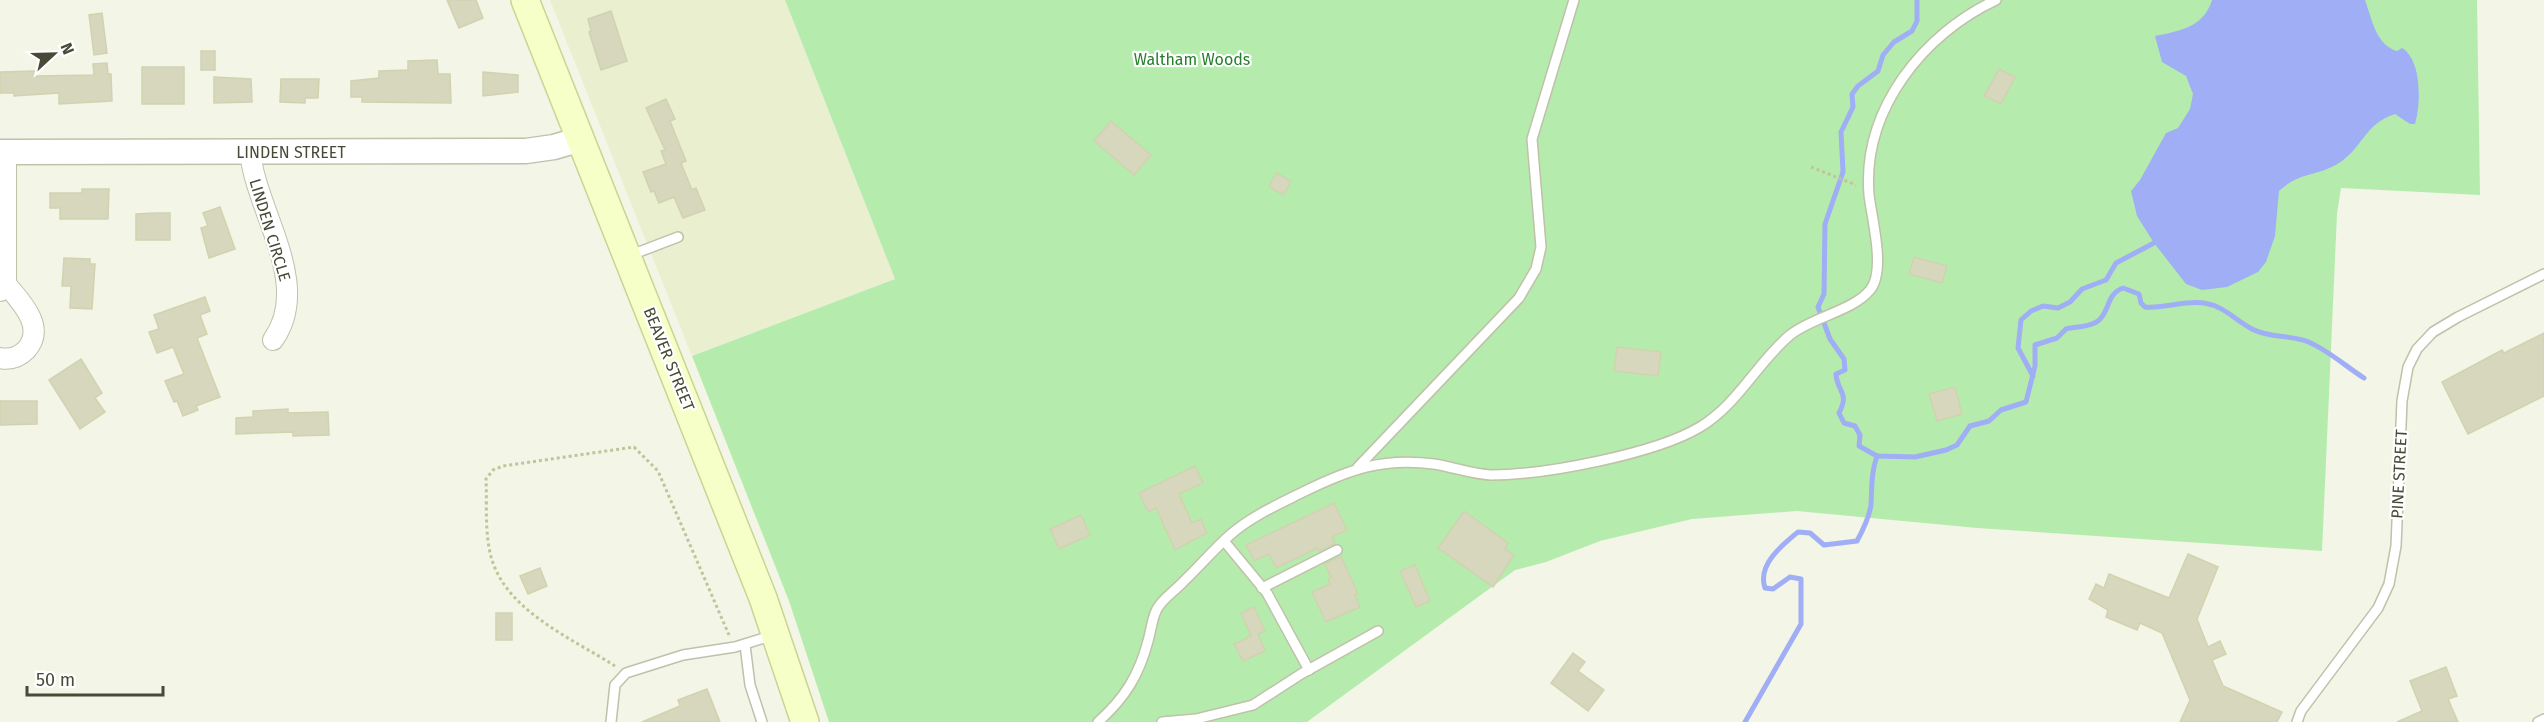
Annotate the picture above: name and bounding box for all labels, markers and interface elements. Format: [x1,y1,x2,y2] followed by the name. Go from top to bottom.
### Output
[24,24,84,84] north arrow
[57,40,78,57] text: N
[1134,50,1250,69] park label: Waltham Woods
[236,143,346,162] street label: LINDEN STREET
[245,176,295,284] street label: LINDEN CIRCLE
[640,304,699,414] street label: BEAVER STREET
[2387,428,2411,519] street label: PINE STREET
[27,659,164,697] scale bar
[36,669,75,691] text: 50 m

